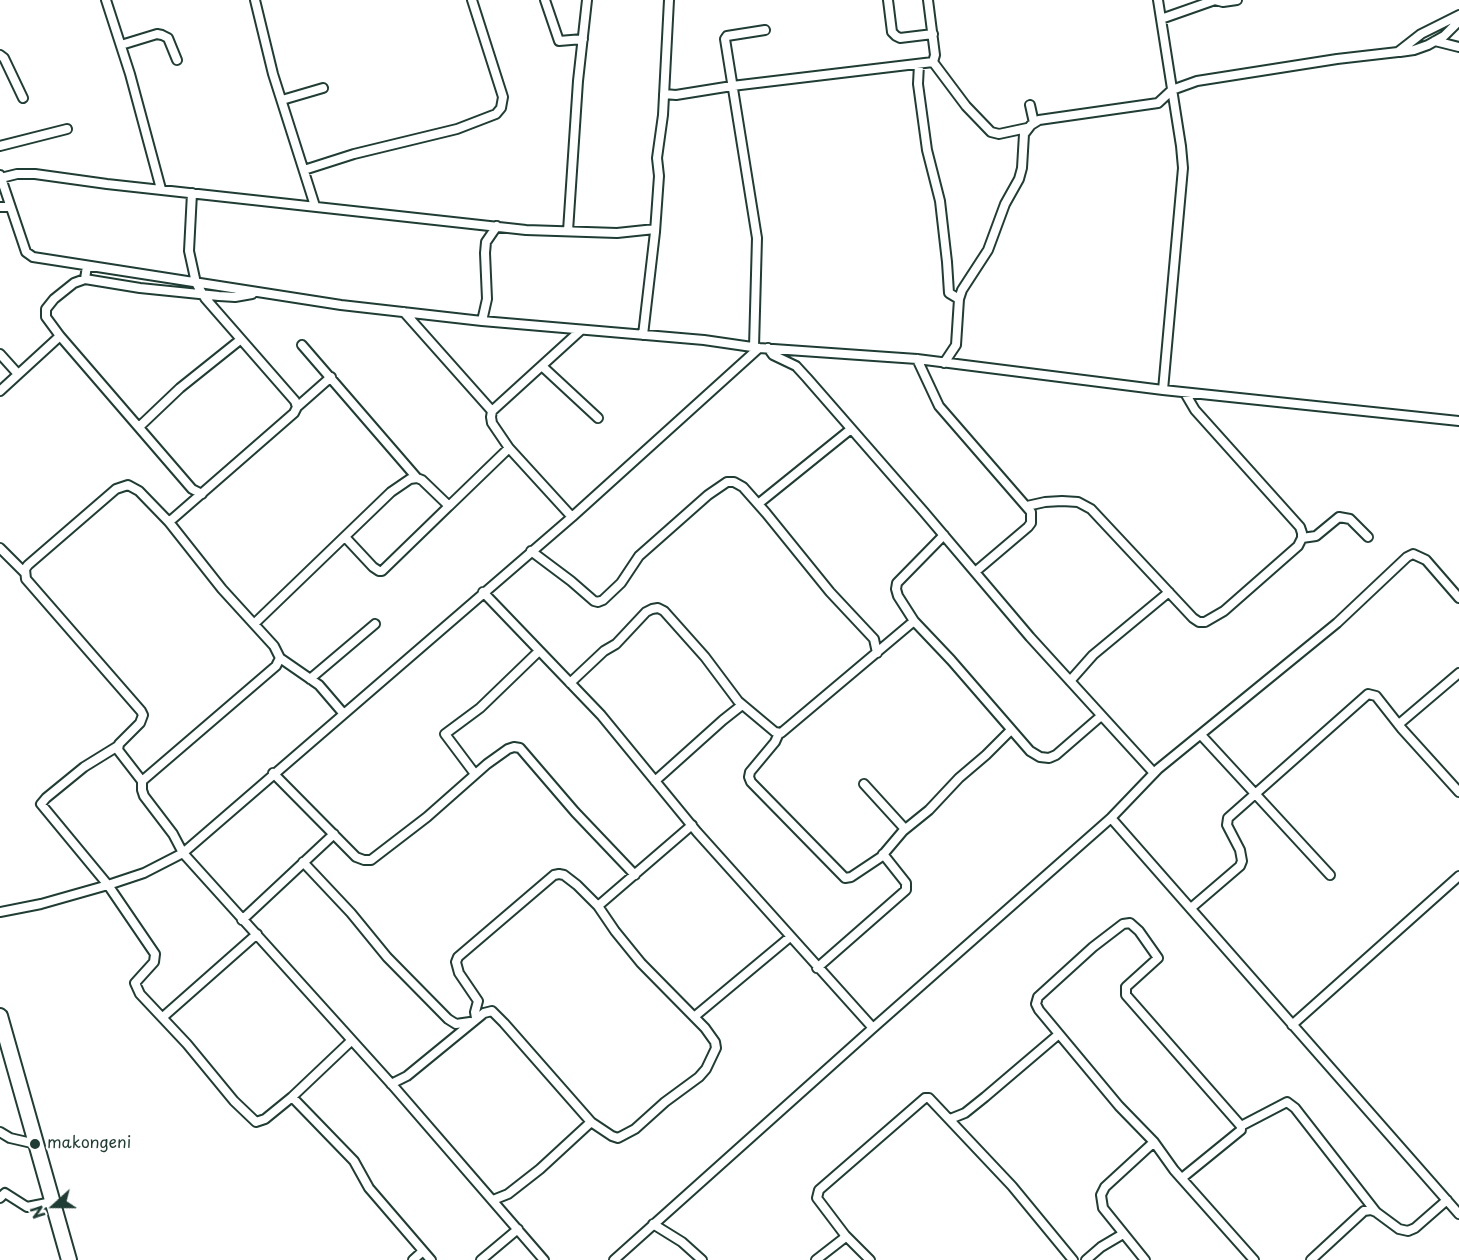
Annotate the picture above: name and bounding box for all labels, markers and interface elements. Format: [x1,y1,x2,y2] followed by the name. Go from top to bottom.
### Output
[47,1134,131,1154] place label: makongeni
[28,1137,42,1151] marker: makongeni
[24,1176,84,1236] north arrow
[24,1202,51,1223] text: N

